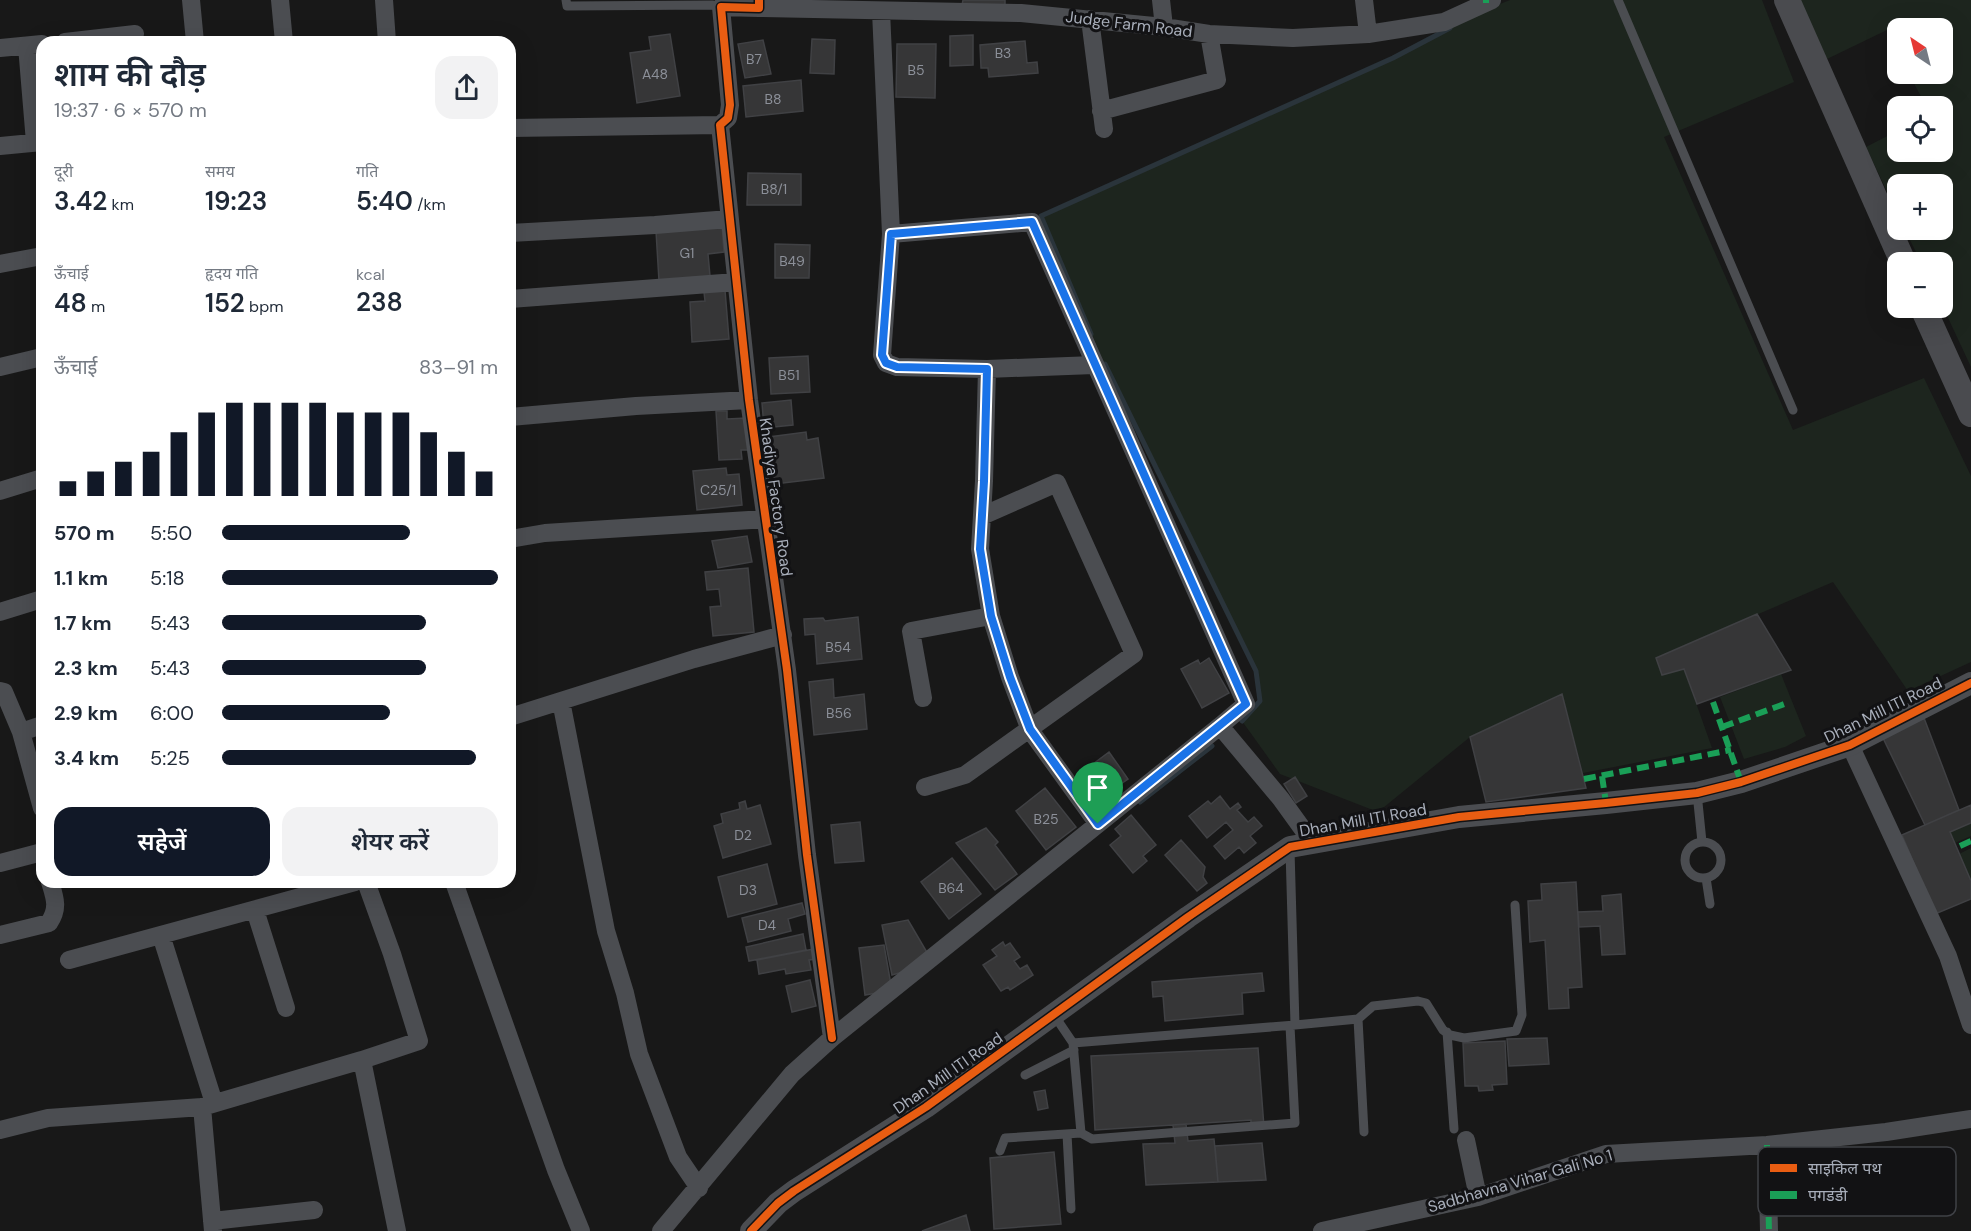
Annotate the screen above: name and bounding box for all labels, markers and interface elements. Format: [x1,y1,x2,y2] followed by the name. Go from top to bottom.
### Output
[1064,6,1194,42] street label: Judge Farm Road
[1887,18,1953,84] north arrow
[1887,18,1953,318] map controls
[995,44,1011,62] house number: B3
[746,50,762,68] house number: B7
[54,53,206,96] text: शाम की दौड़
[435,56,498,119] button: share
[908,61,924,79] house number: B5
[642,65,668,83] house number: A48
[765,90,781,108] house number: B8
[1887,96,1953,162] button: locate
[54,97,207,123] text: 19:37 · 6 × 570 m
[54,161,73,182] text: दूरी
[205,161,235,182] text: समय
[356,161,378,182] text: गति
[1887,174,1953,240] button: +
[761,180,787,198] house number: B8/1
[54,184,107,218] text: 3.42
[205,184,267,218] text: 19:23
[356,184,413,218] text: 5:40
[107,194,134,215] text: km
[413,194,446,215] text: /km
[680,244,694,262] house number: G1
[779,252,805,270] house number: B49
[1887,252,1953,318] button: −
[54,263,89,284] text: ऊँचाई
[205,263,258,284] text: हृदय गति
[356,264,385,285] text: kcal
[356,285,403,319] text: 238
[54,286,87,320] text: 48
[205,286,245,320] text: 152
[87,296,105,317] text: m
[245,296,283,317] text: bpm
[54,354,97,380] text: ऊँचाई
[419,354,498,380] text: 83–91 m
[778,366,800,384] house number: B51
[754,416,798,578] street label: Khadiya Factory Road
[700,481,736,499] house number: C25/1
[54,520,115,546] text: 570 m
[150,520,192,546] text: 5:50
[54,565,108,591] text: 1.1 km
[150,565,185,591] text: 5:18
[54,610,112,636] text: 1.7 km
[150,610,190,636] text: 5:43
[825,638,851,656] house number: B54
[54,655,118,681] text: 2.3 km
[150,655,190,681] text: 5:43
[1820,672,1946,748] street label: Dhan Mill ITI Road
[54,700,118,726] text: 2.9 km
[150,700,194,726] text: 6:00
[826,704,852,722] house number: B56
[54,745,119,771] text: 3.4 km
[150,745,190,771] text: 5:25
[1072,762,1123,824] pin
[1081,771,1114,804] icon: arrive
[1298,798,1428,842] street label: Dhan Mill ITI Road
[54,807,270,876] button: सहेजें
[282,807,498,876] button: शेयर करें
[1033,810,1059,828] house number: B25
[734,826,752,844] house number: D2
[938,879,964,897] house number: B64
[739,881,757,899] house number: D3
[758,916,777,934] house number: D4
[889,1027,1007,1119] street label: Dhan Mill ITI Road
[1425,1145,1615,1217] street label: Sadbhavna Vihar Gali No 1
[1758,1147,1956,1216] legend
[1808,1158,1882,1179] text: साइकिल पथ
[1808,1185,1848,1206] text: पगडंडी

